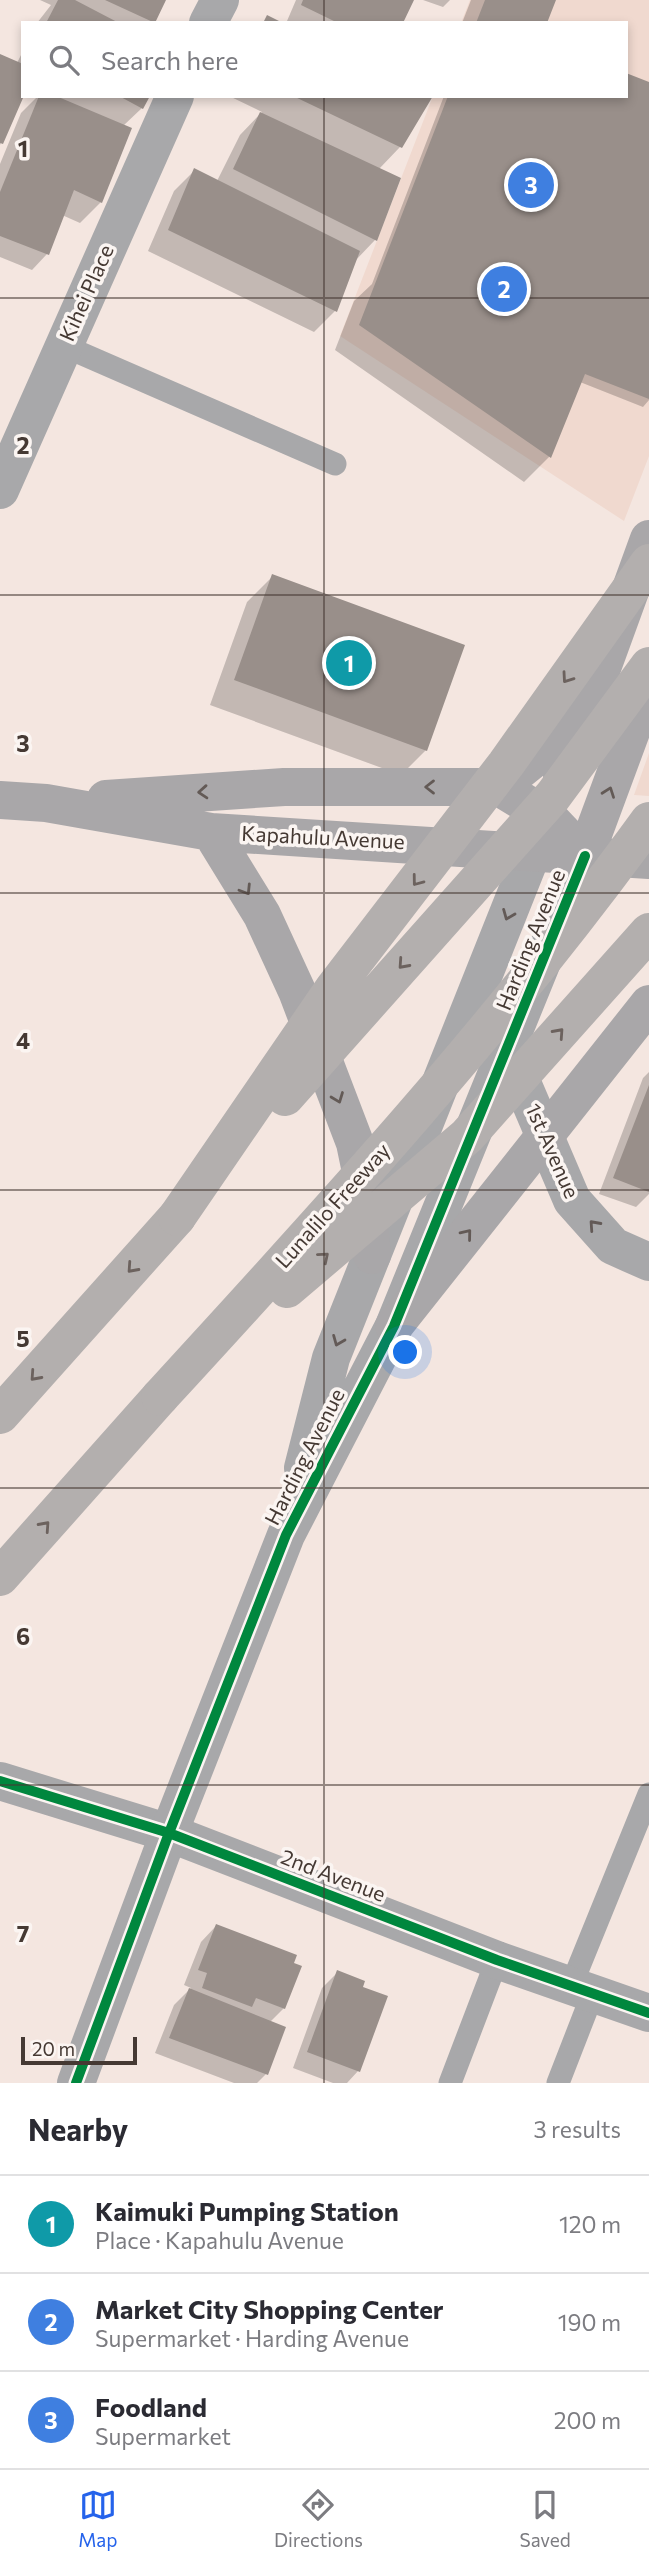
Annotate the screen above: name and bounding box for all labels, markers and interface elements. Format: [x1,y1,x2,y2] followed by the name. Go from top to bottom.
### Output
[21,21,628,98] search box
[45,41,83,79] icon: search
[101,44,239,75] text: Search here
[18,134,28,162] text: 1
[508,159,554,211] pin: 3
[53,240,118,345] street label: Kihei Place
[481,263,527,315] pin: 2
[16,431,30,459] text: 2
[326,637,372,689] pin: 1
[563,670,575,683] one-way arrow
[16,729,30,757] text: 3
[425,779,435,795] one-way arrow
[197,784,208,799] one-way arrow
[601,787,615,799] one-way arrow
[241,820,405,853] street label: Kapahulu Avenue
[490,865,569,1014] street label: Harding Avenue
[412,873,425,885] one-way arrow
[238,882,251,895] one-way arrow
[502,908,516,920] one-way arrow
[399,956,412,969] one-way arrow
[16,1026,30,1054] text: 4
[551,1028,563,1041] one-way arrow
[330,1091,344,1103] one-way arrow
[521,1099,585,1202] street label: 1st Avenue
[269,1137,395,1273] street label: Lunalilo Freeway
[590,1220,602,1233] one-way arrow
[459,1230,472,1242] one-way arrow
[316,1253,329,1265] one-way arrow
[128,1260,140,1273] one-way arrow
[16,1324,30,1352] text: 5
[332,1334,346,1346] one-way arrow
[388,1335,422,1369] your location
[31,1368,43,1381] one-way arrow
[259,1384,349,1529] street label: Harding Avenue
[37,1521,49,1534] one-way arrow
[16,1622,30,1650] text: 6
[278,1843,389,1906] street label: 2nd Avenue
[17,1919,29,1947] text: 7
[21,2034,136,2066] scale bar
[32,2037,75,2060] text: 20 m
[28,2110,128,2147] text: Nearby
[534,2115,621,2143] text: 3 results
[95,2195,399,2226] text: Kaimuki Pumping Station
[46,2210,56,2238] text: 1
[559,2210,621,2238] text: 120 m
[95,2226,344,2254] text: Place · Kapahulu Avenue
[95,2293,444,2324] text: Market City Shopping Center
[44,2308,58,2336] text: 2
[558,2308,621,2336] text: 190 m
[95,2324,409,2352] text: Supermarket · Harding Avenue
[95,2391,207,2422] text: Foodland
[44,2406,58,2434] text: 3
[554,2406,621,2434] text: 200 m
[95,2422,231,2450] text: Supermarket
[78,2486,117,2551] tab: Map
[274,2486,363,2551] tab: Directions
[519,2486,571,2551] tab: Saved

